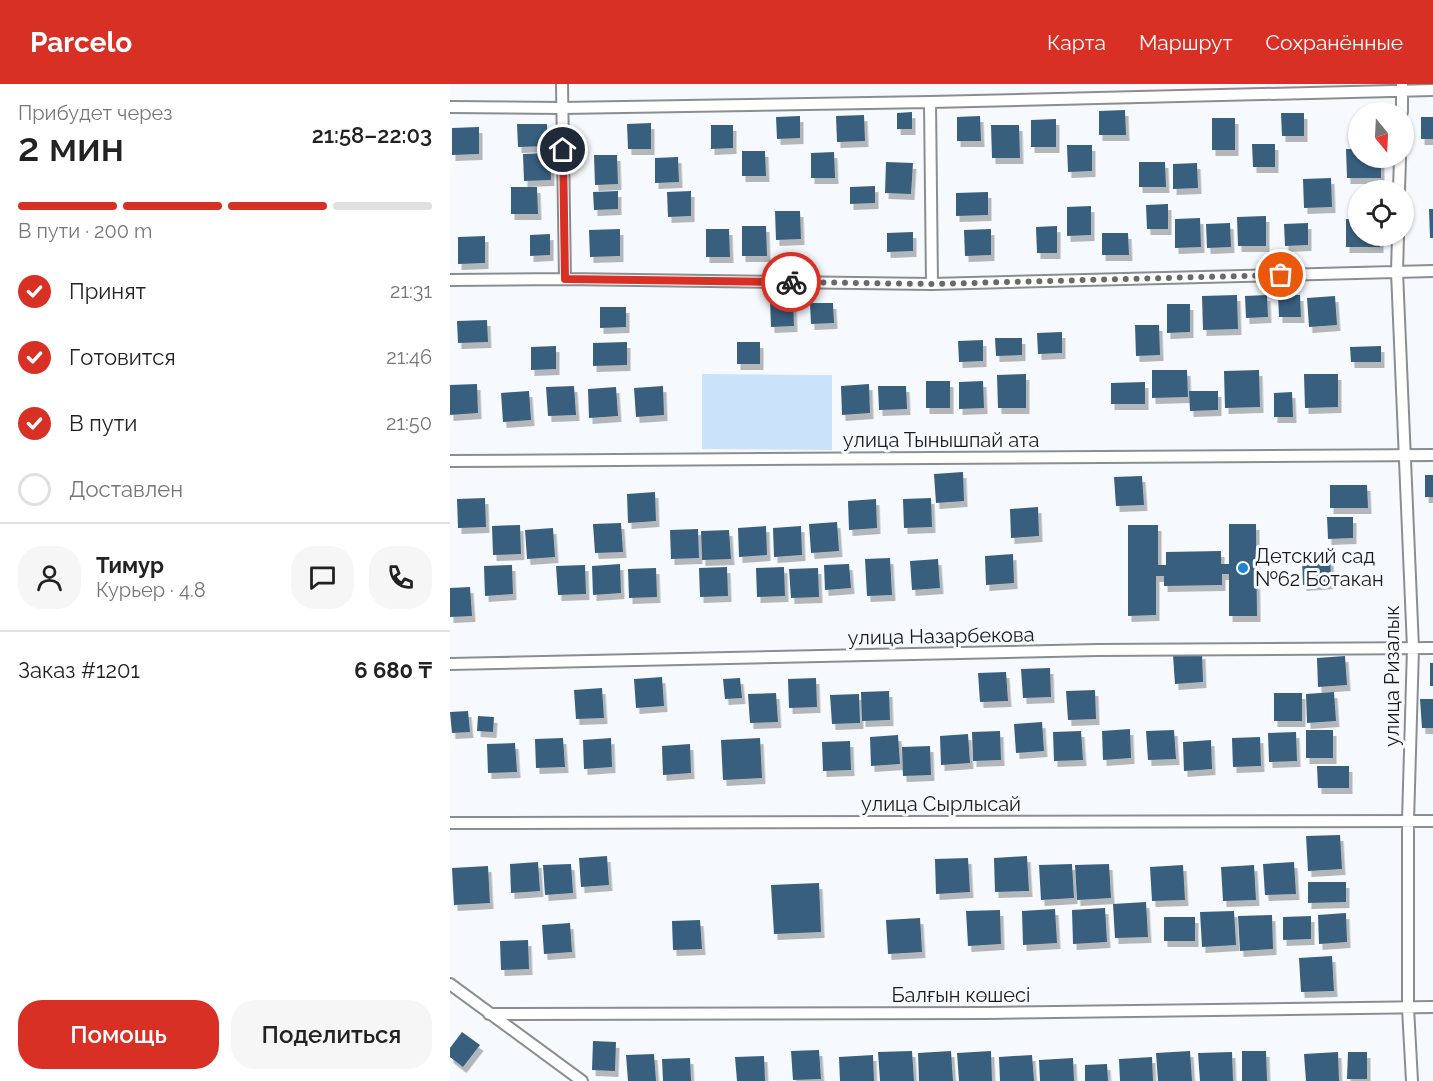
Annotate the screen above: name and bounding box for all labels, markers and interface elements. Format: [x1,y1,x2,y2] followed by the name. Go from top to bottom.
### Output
[30,26,132,59] text: Parcelo
[1047,30,1106,55] text: Карта
[1139,30,1232,55] text: Маршрут
[1265,30,1403,55] text: Сохранённые
[18,101,172,125] text: Прибудет через
[1348,102,1414,168] north arrow
[1348,102,1414,246] map controls
[312,122,432,148] text: 21:58–22:03
[18,124,124,170] text: 2 мин
[537,124,588,175] pin
[546,133,579,166] icon: home
[1348,180,1414,246] button: locate
[18,219,152,243] text: В пути · 200 m
[1255,249,1306,300] pin
[761,252,821,312] courier
[1264,258,1297,291] icon: bag
[775,266,808,299] icon: bike
[18,275,51,308] icon: check
[69,278,146,304] text: Принят
[390,279,432,303] text: 21:31
[18,341,51,374] icon: check
[69,344,176,370] text: Готовится
[386,345,432,369] text: 21:46
[18,407,51,440] icon: check
[69,410,137,436] text: В пути
[386,411,432,435] text: 21:50
[843,428,1039,452] street label: улица Тынышпай ата
[69,476,183,502] text: Доставлен
[1255,544,1384,591] place label: Детский сад №62 Ботакан
[18,546,81,609] button: person
[291,546,354,609] button: chat
[369,546,432,609] button: phone
[96,552,164,578] text: Тимур
[1236,561,1250,575] marker: Детский сад №62 Ботакан
[96,578,206,602] text: Курьер · 4.8
[1380,605,1404,747] street label: улица Ризалык
[847,622,1035,650] street label: улица Назарбекова
[18,657,140,683] text: Заказ #1201
[354,657,432,683] text: 6 680 ₸
[861,792,1021,816] street label: улица Сырлысай
[892,983,1030,1007] street label: Балғын көшесі
[18,1000,219,1069] button: Помощь
[231,1000,432,1069] button: Поделиться

